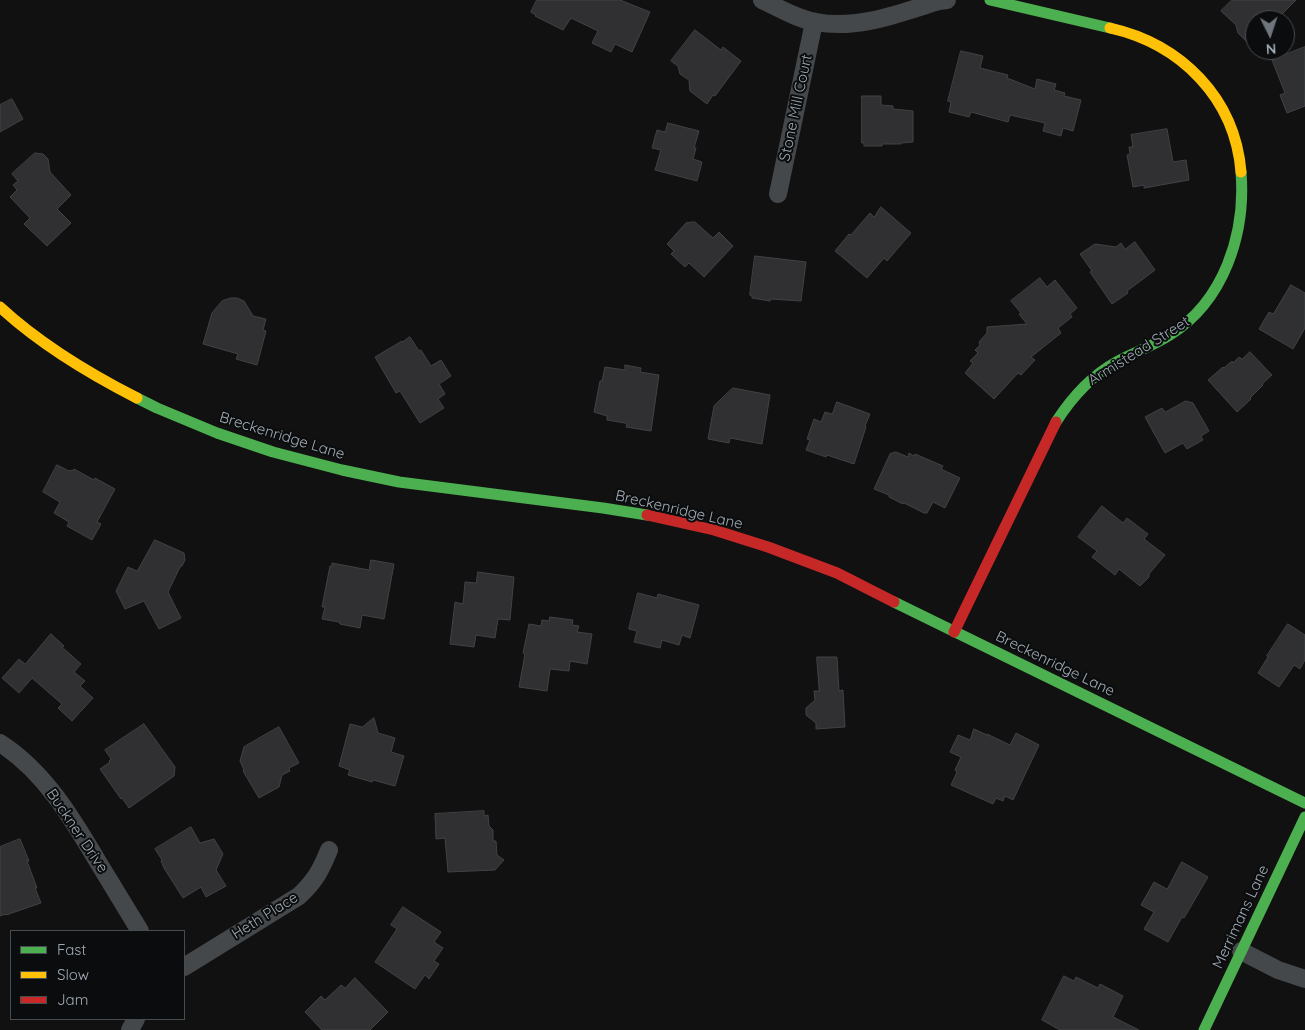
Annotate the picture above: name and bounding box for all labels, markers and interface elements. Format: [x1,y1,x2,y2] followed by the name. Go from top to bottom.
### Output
[1245,10,1295,60] north arrow
[1265,40,1277,58] text: N
[776,53,816,163] street label: Stone Mill Court
[1085,313,1193,389] street label: Armistead Street
[217,408,347,464] street label: Breckenridge Lane
[614,487,744,533] street label: Breckenridge Lane
[993,627,1117,701] street label: Breckenridge Lane
[42,786,112,876] street label: Buckner Drive
[1209,862,1273,972] street label: Merrimans Lane
[229,889,301,943] street label: Heth Place
[10,930,185,1020] legend
[57,940,86,959] text: Fast
[57,965,89,984] text: Slow
[57,990,88,1009] text: Jam

